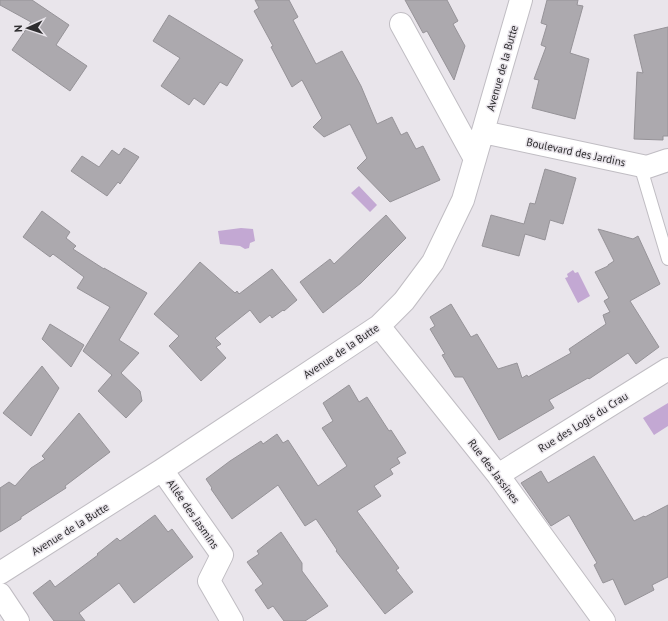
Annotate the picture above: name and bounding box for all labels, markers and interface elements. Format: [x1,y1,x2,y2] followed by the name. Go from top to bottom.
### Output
[8,8,48,48] north arrow
[483,23,521,113] street label: Avenue de la Butte
[11,25,25,33] text: N
[525,135,627,169] street label: Boulevard des Jardins
[300,320,382,382] street label: Avenue de la Butte
[535,389,631,455] street label: Rue des Logis du Crau
[465,436,523,506] street label: Rue des Jassines
[164,477,222,552] street label: Allée des Jasmins
[29,499,112,558] street label: Avenue de la Butte

